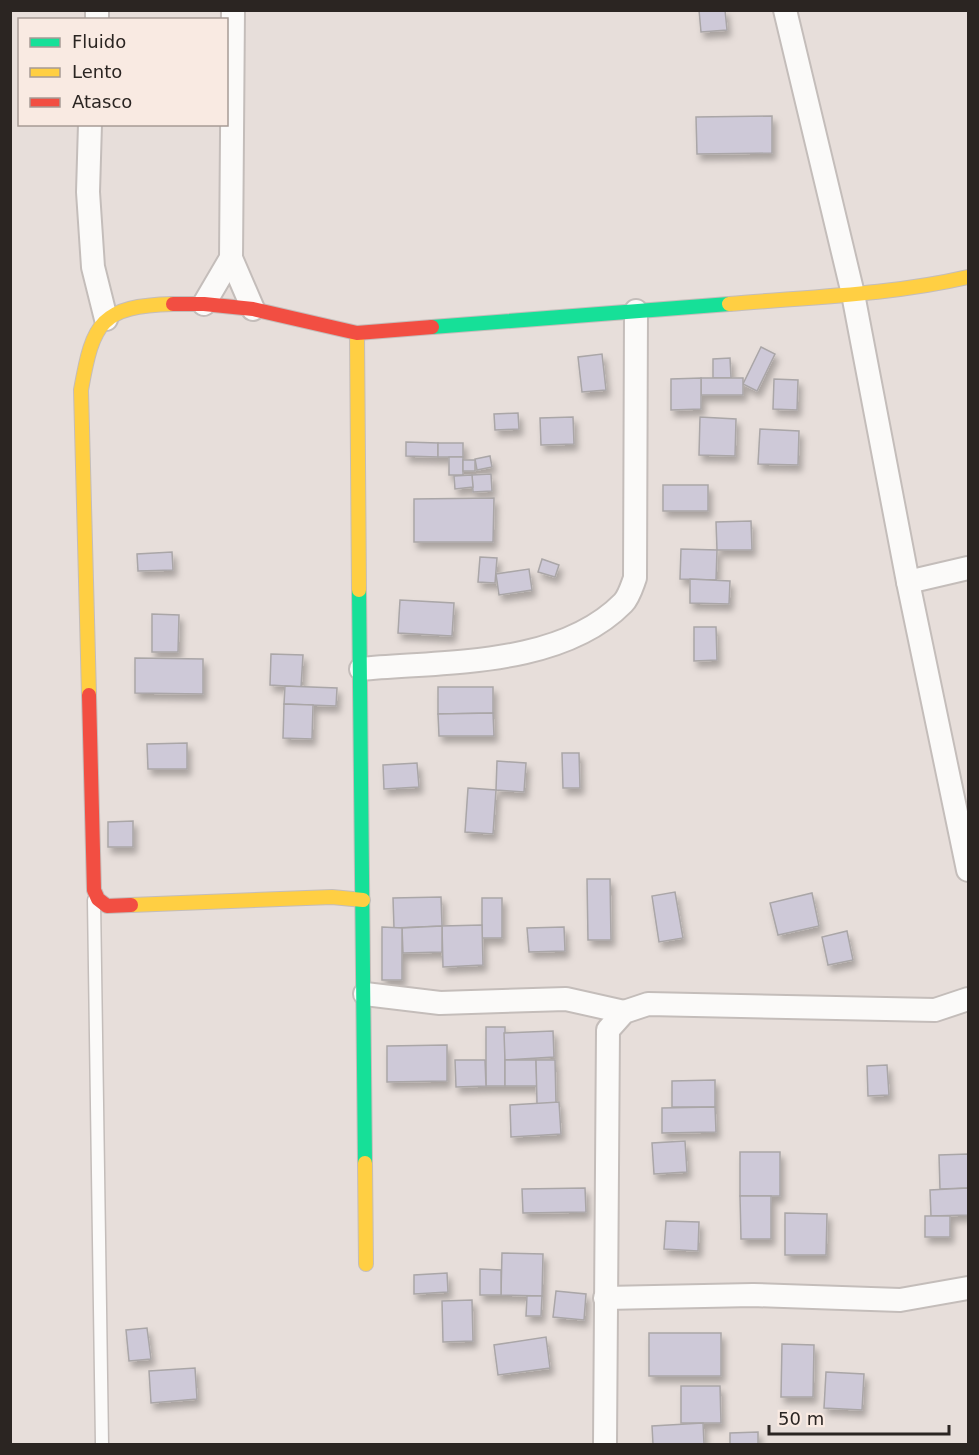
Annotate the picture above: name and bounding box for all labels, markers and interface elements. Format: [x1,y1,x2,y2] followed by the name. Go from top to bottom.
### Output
[18,18,228,126] legend
[72,31,126,52] text: Fluido
[72,61,122,82] text: Lento
[72,91,132,112] text: Atasco
[769,1398,949,1436] scale bar
[778,1408,824,1429] text: 50 m

